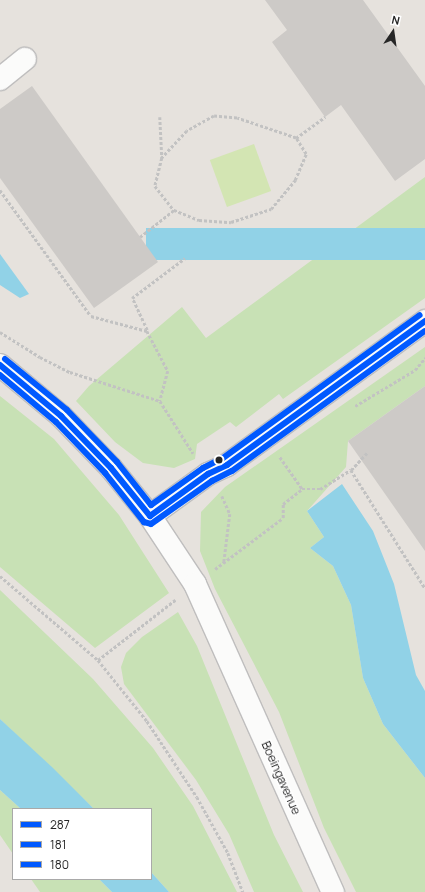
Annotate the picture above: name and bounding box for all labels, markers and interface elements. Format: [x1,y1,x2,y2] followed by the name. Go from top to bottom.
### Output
[373,12,413,52] north arrow
[390,12,401,28] text: N
[214,455,224,465] unlabelled marker
[258,739,304,817] street label: Boeingavenue
[12,808,152,880] legend
[50,816,70,833] text: 287
[50,836,66,853] text: 181
[50,856,69,873] text: 180

